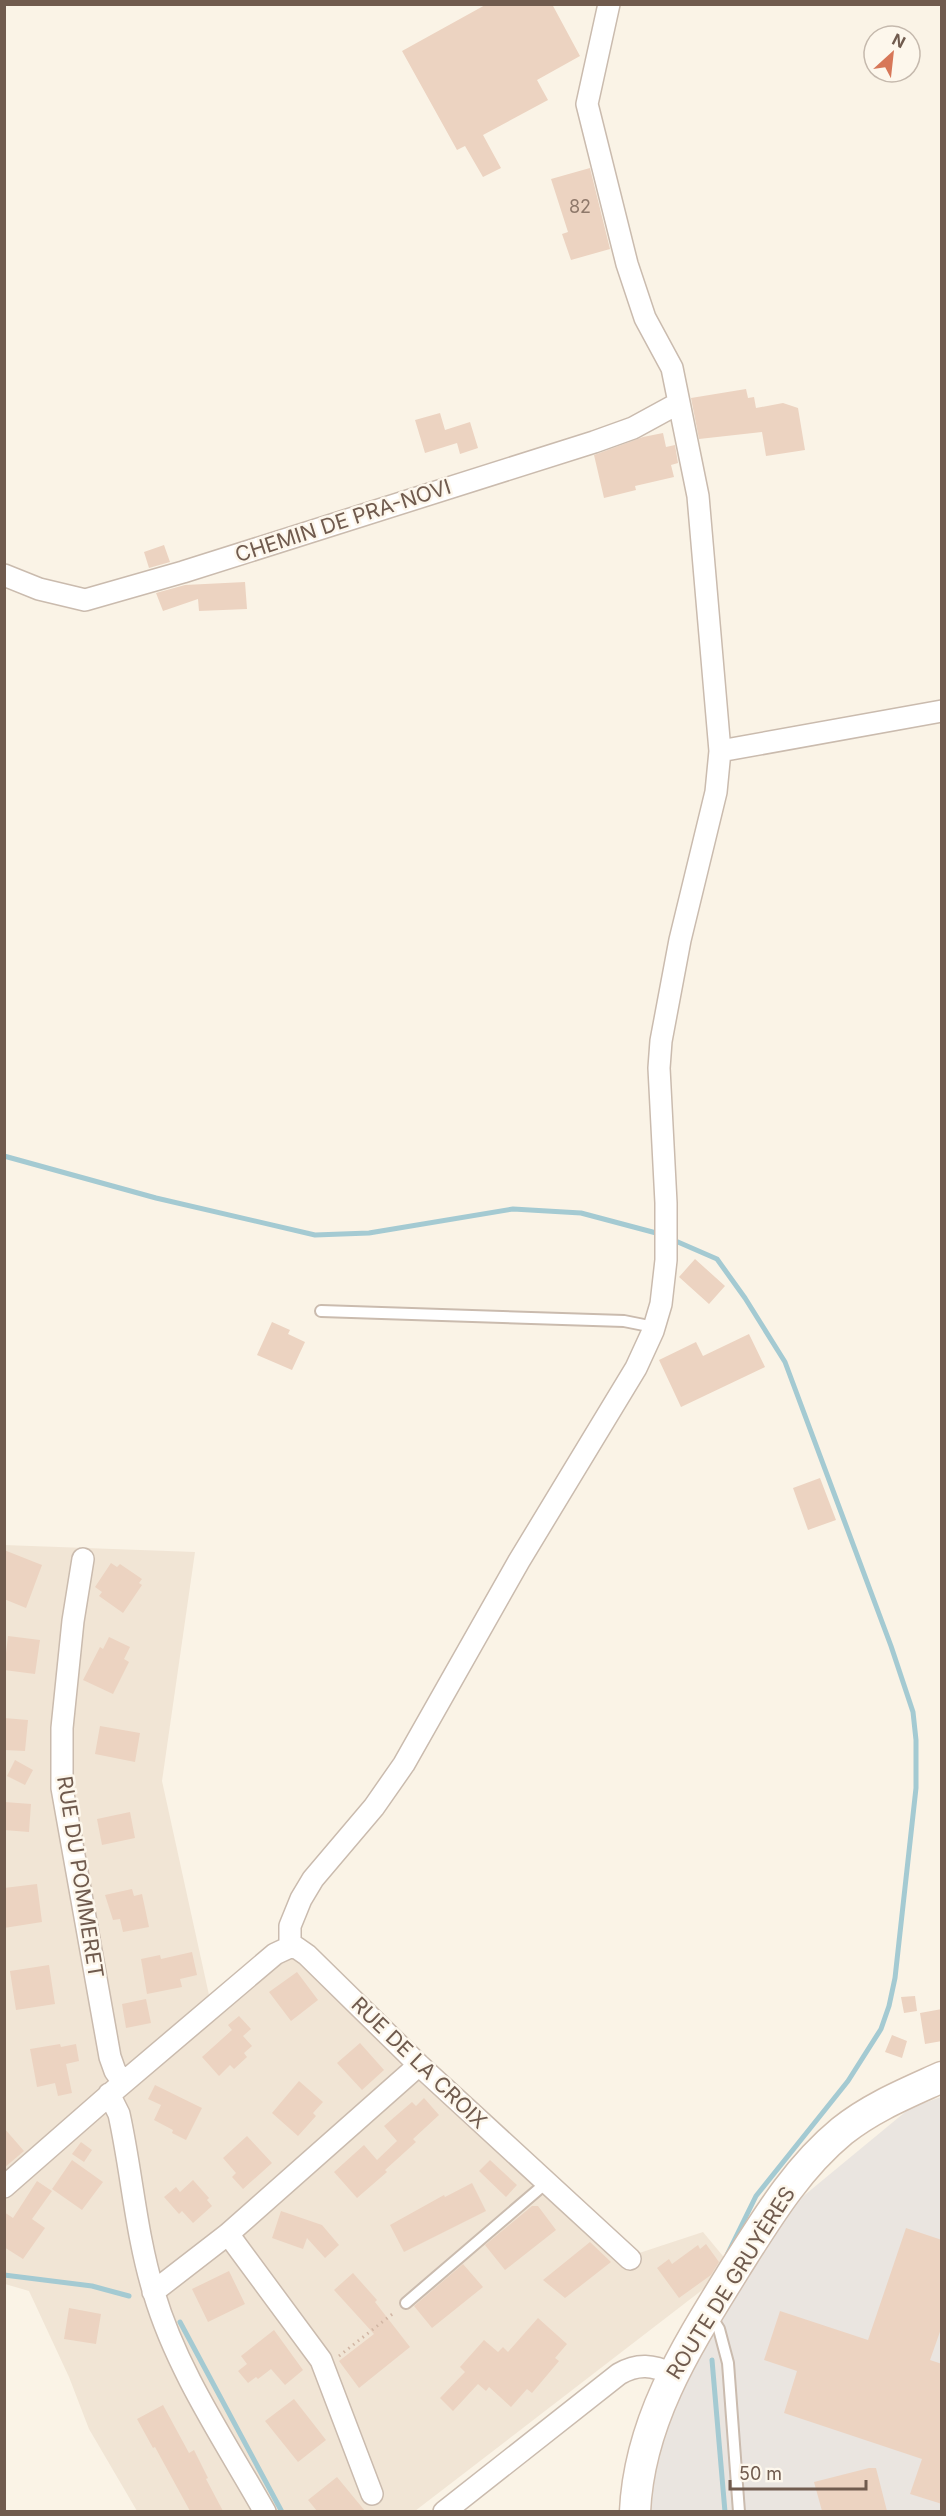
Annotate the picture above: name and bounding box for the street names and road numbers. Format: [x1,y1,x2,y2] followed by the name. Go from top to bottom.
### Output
[232,474,454,567] street label: CHEMIN DE PRA-NOVI
[52,1774,109,1980] street label: RUE DU POMMERET
[346,1992,492,2134] street label: RUE DE LA CROIX
[660,2181,800,2384] street label: ROUTE DE GRUYÈRES

